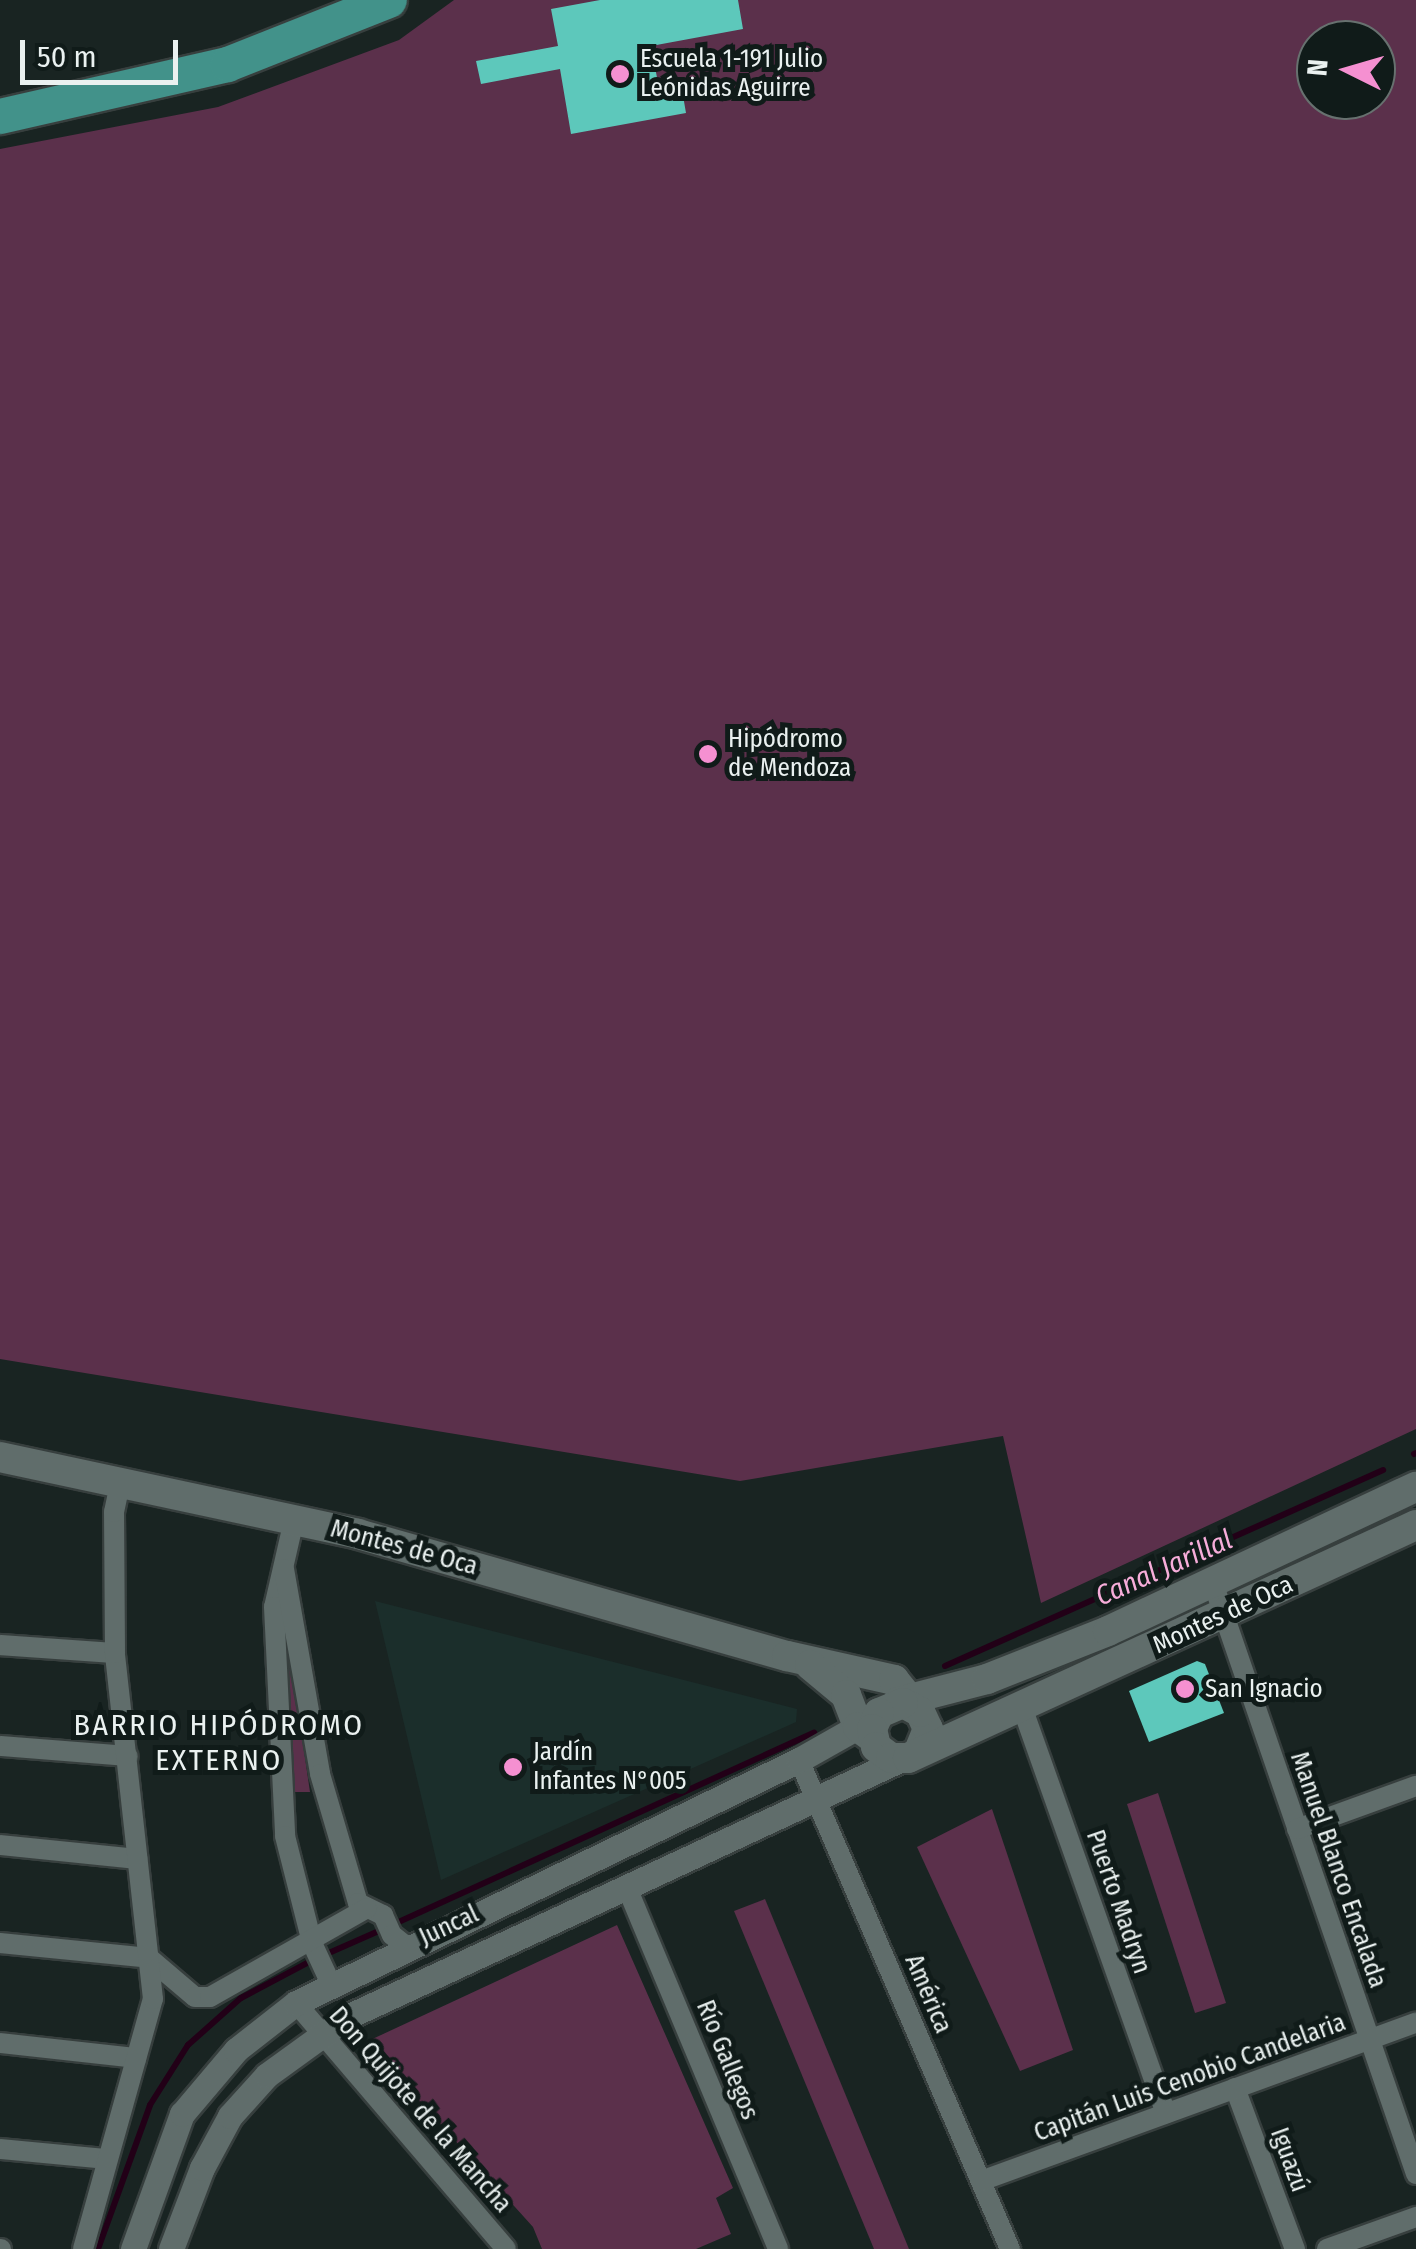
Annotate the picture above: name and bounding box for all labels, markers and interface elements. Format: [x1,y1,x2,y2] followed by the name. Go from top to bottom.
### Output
[25,20,182,82] scale bar
[1296,20,1396,120] north arrow
[37,39,97,75] text: 50 m
[640,45,823,104] place label: Escuela 1-191 Julio Leónidas Aguirre
[1300,58,1335,77] text: N
[609,63,631,85] marker: Escuela 1-191 Julio Leónidas Aguirre
[728,725,851,784] place label: Hipódromo de Mendoza
[697,743,719,765] marker: Hipódromo de Mendoza
[327,1514,481,1582] street label: Montes de Oca
[1090,1523,1238,1613] water label: Canal Jarillal
[1148,1570,1298,1660] street label: Montes de Oca
[1205,1674,1323,1704] place label: San Ignacio
[1174,1678,1196,1700] marker: San Ignacio
[73,1707,365,1778] district label: BARRIO HIPÓDROMO EXTERNO
[533,1738,686,1797] place label: Jardín Infantes N°005
[1284,1748,1392,1992] street label: Manuel Blanco Encalada
[502,1756,524,1778] marker: Jardín Infantes N°005
[1079,1826,1157,1978] street label: Puerto Madryn
[415,1899,483,1953] street label: Juncal
[898,1950,958,2038] street label: América
[690,1996,764,2124] street label: Río Gallegos
[322,2001,518,2219] street label: Don Quijote de la Mancha
[1030,2008,1350,2148] street label: Capitán Luis Cenobio Candelaria
[1264,2124,1314,2196] street label: Iguazú

